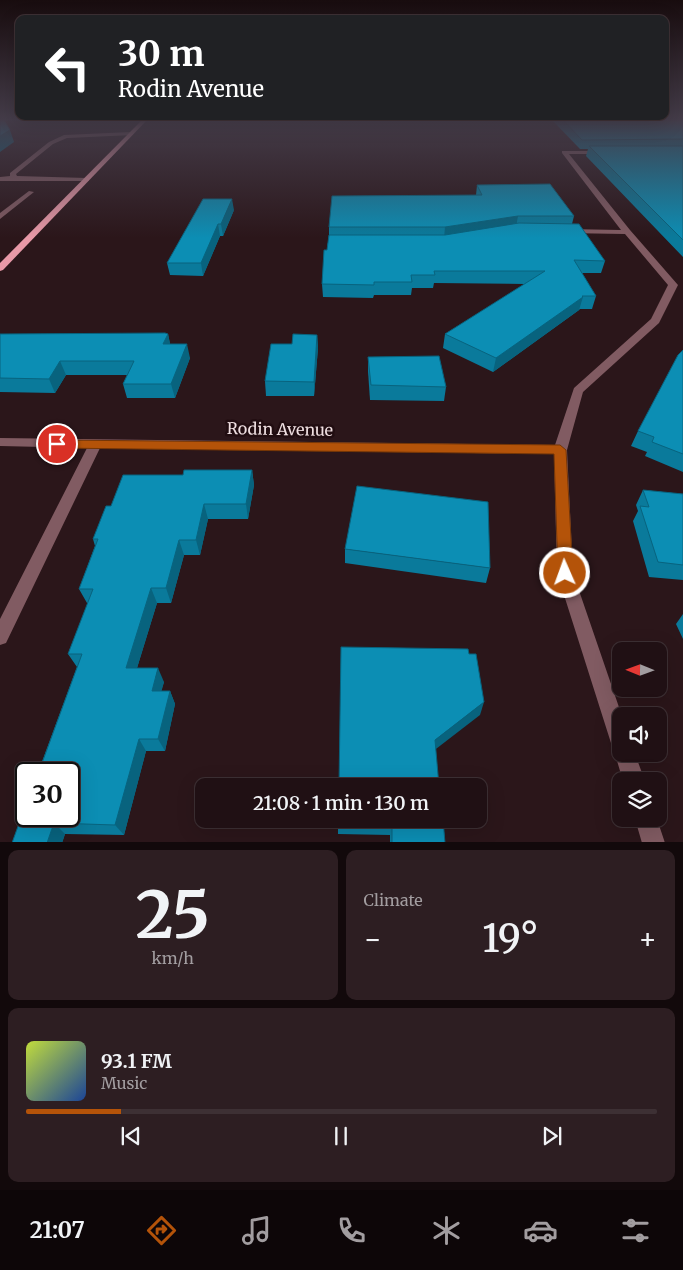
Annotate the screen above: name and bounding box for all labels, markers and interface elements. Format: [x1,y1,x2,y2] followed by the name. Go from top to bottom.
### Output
[118,32,204,76] text: 30 m
[35,35,100,100] icon: left
[118,75,264,103] text: Rodin Avenue
[227,418,333,440] street label: Rodin Avenue
[36,423,78,465] pin
[43,430,71,458] icon: arrive
[538,546,590,598] position arrow
[612,642,668,698] north arrow
[612,642,667,827] map controls
[612,707,667,762] button: sound
[15,762,80,827] speed limit sign: 30
[612,772,667,827] button: layers
[253,791,429,815] text: 21:08 · 1 min · 130 m
[135,874,210,956] text: 25
[364,890,423,910] text: Climate
[482,915,538,962] text: 19°
[364,921,382,957] text: −
[638,921,657,957] text: +
[152,948,194,968] text: km/h
[101,1049,172,1073] text: 93.1 FM
[101,1073,147,1093] text: Music
[117,1122,145,1150] icon: previous
[327,1122,355,1150] icon: pause
[538,1122,566,1150] icon: next
[144,1213,179,1248] icon: directions
[239,1213,274,1248] icon: music
[334,1213,369,1248] icon: phone
[429,1213,464,1248] icon: climate
[523,1213,558,1248] icon: car
[618,1213,653,1248] icon: filters
[30,1216,85,1244] text: 21:07

